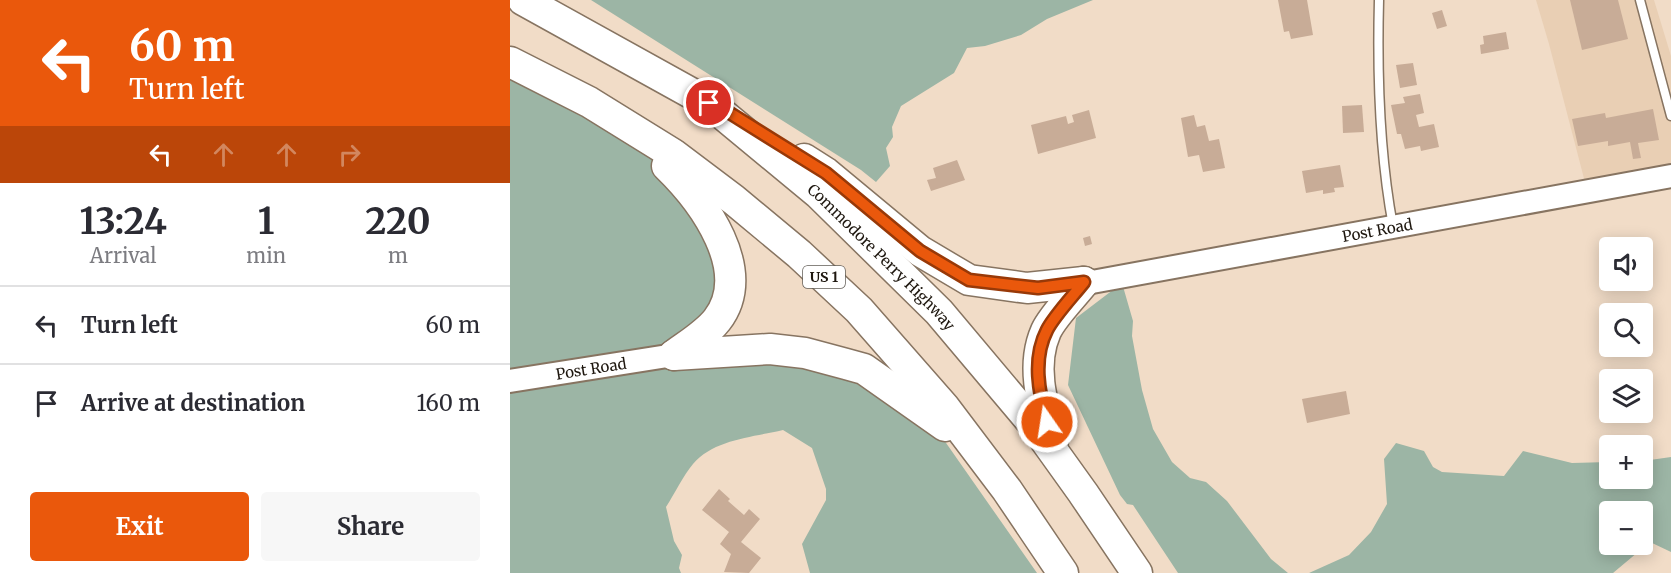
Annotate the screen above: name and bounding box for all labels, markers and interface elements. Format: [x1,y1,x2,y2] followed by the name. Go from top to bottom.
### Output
[129,20,235,72] text: 60 m
[30,24,108,102] icon: left
[129,72,244,106] text: Turn left
[683,77,734,128] pin
[692,86,725,119] icon: arrive
[144,138,177,171] icon: left
[207,138,240,171] icon: ahead
[270,138,303,171] icon: ahead
[333,138,366,171] icon: right
[804,179,960,334] street label: Commodore Perry Highway
[79,199,167,244] text: 13:24
[258,199,274,244] text: 1
[365,199,431,244] text: 220
[1340,214,1414,246] street label: Post Road
[1599,237,1653,555] map controls
[1599,237,1653,291] button: sound
[90,243,157,268] text: Arrival
[246,243,286,268] text: min
[388,243,408,268] text: m
[803,266,845,288] road number: US 1
[1599,303,1653,357] button: search
[30,309,63,342] icon: left
[81,311,178,339] text: Turn left
[426,311,480,339] text: 60 m
[554,353,628,383] street label: Post Road
[1599,369,1653,423] button: layers
[30,387,63,420] icon: arrive
[81,389,305,417] text: Arrive at destination
[416,389,480,417] text: 160 m
[1015,390,1079,454] position arrow
[1599,435,1653,489] button: +
[30,492,249,561] button: Exit
[261,492,480,561] button: Share
[1599,501,1653,555] button: −

